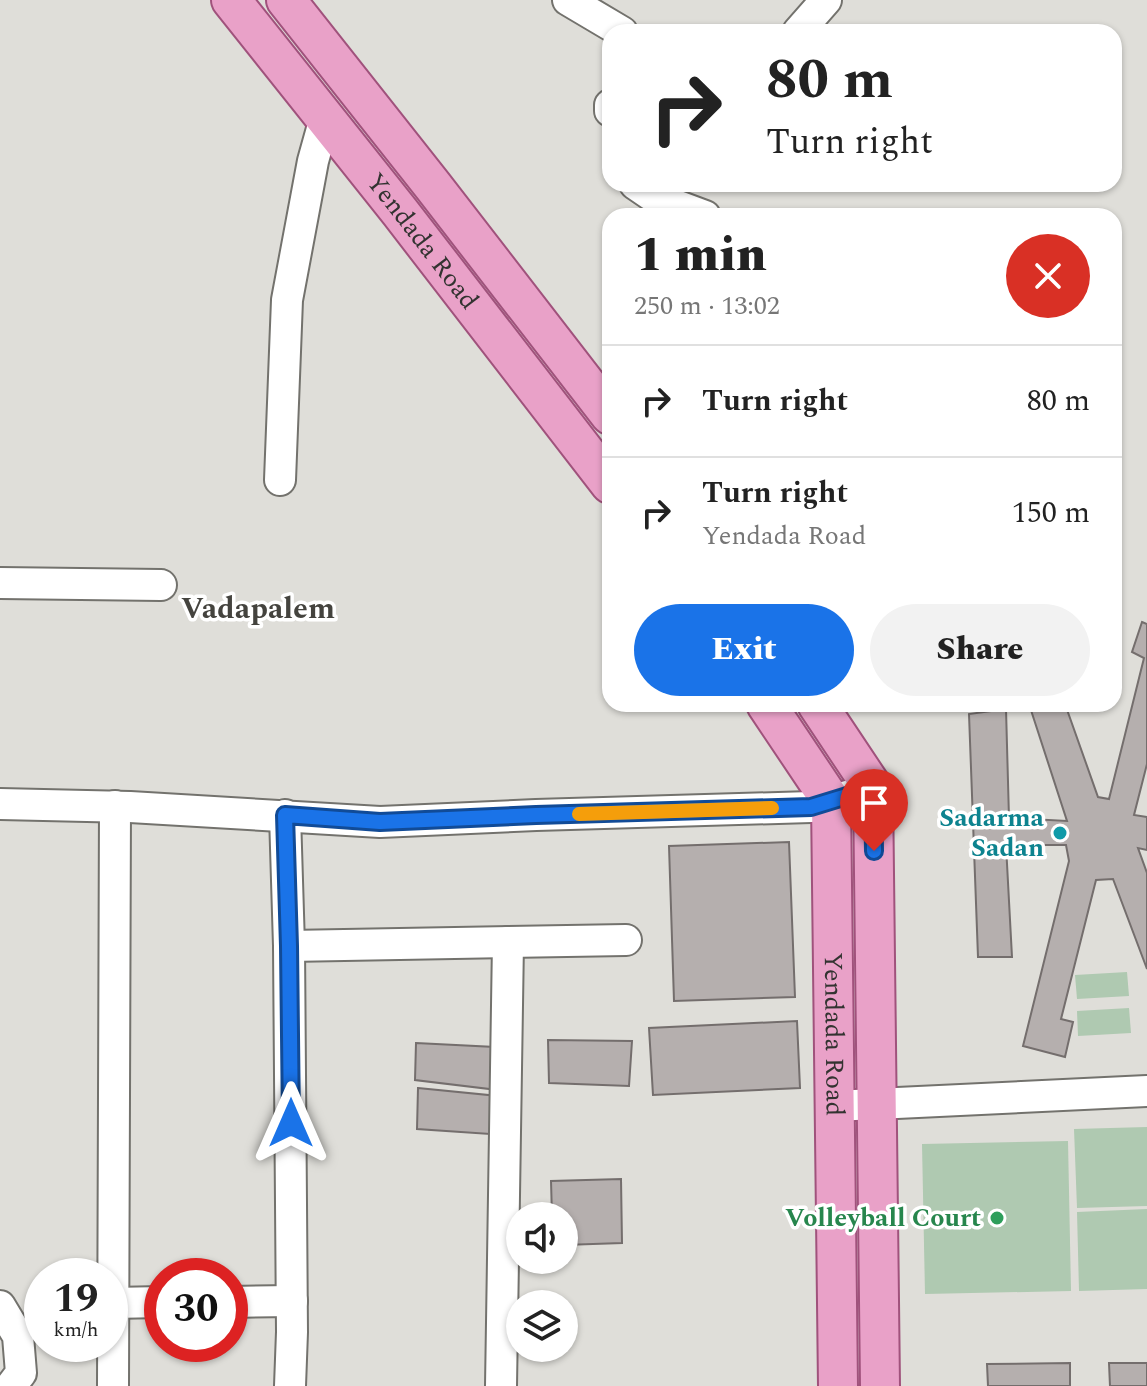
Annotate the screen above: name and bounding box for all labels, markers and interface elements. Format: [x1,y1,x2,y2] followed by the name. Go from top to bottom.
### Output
[766,38,893,123] text: 80 m
[634,56,738,160] icon: right
[766,115,933,170] text: Turn right
[356,164,489,318] street label: Yendada Road
[634,219,767,292] text: 1 min
[1006,234,1090,318] button: close
[634,286,780,326] text: 250 m · 13:02
[702,378,848,424] text: Turn right
[1027,378,1090,424] text: 80 m
[634,379,678,423] icon: right
[702,470,848,516] text: Turn right
[1012,490,1090,536] text: 150 m
[634,491,678,535] icon: right
[702,516,866,556] text: Yendada Road
[181,586,335,632] district label: Vadapalem
[634,604,854,696] button: Exit
[870,604,1090,696] button: Share
[840,769,908,851] pin
[852,781,896,825] icon: arrive
[939,798,1045,868] place label: Sadarma Sadan
[1051,824,1069,842] marker: Sadarma Sadan
[813,952,855,1117] street label: Yendada Road
[249,1081,333,1165] position arrow
[785,1198,981,1238] place label: Volleyball Court
[506,1202,578,1362] map controls
[506,1202,578,1274] button: sound
[988,1209,1006,1227] marker: Volleyball Court
[144,1258,248,1362] speed limit sign: 30
[54,1269,98,1330] text: 19
[506,1290,578,1362] button: layers
[54,1315,99,1345] text: km/h

